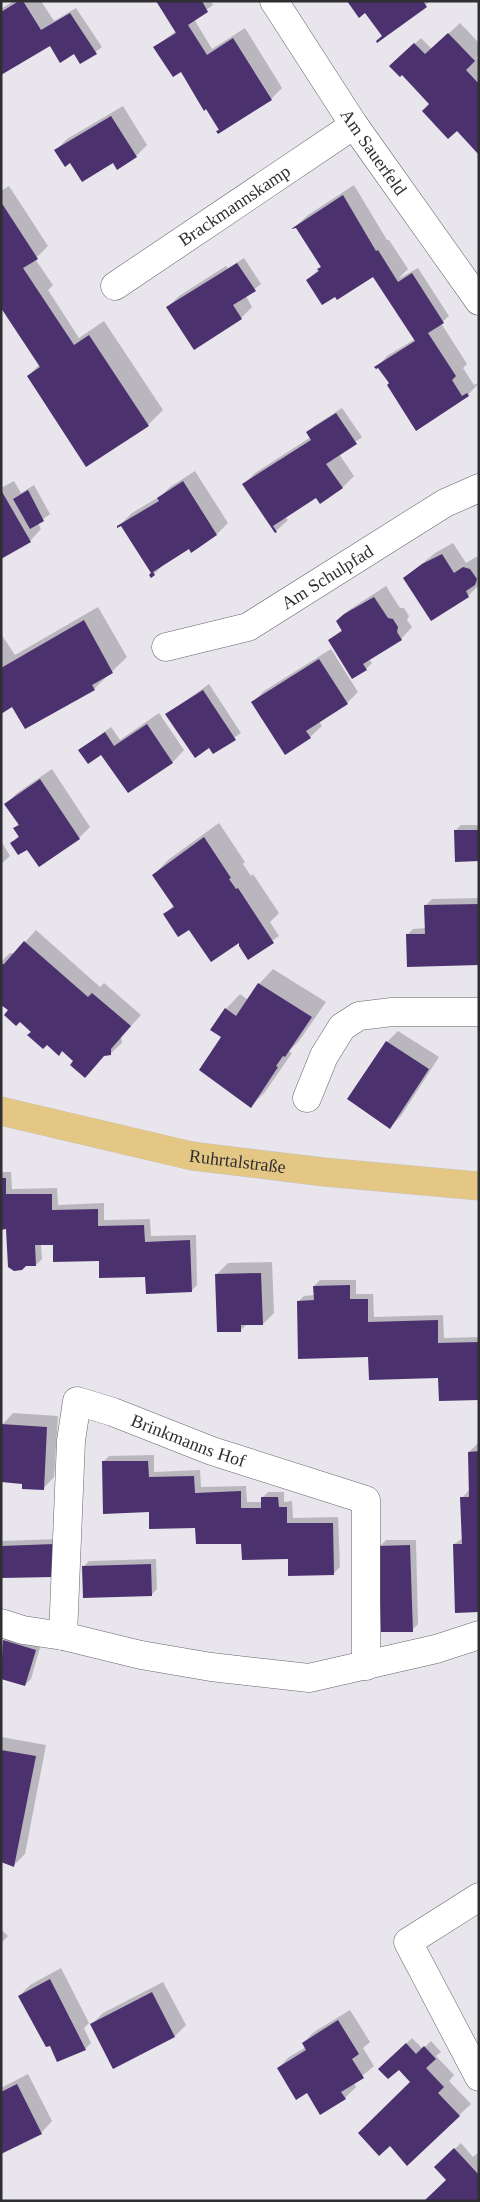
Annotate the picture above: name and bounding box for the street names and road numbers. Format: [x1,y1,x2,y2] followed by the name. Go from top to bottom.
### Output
[336,105,411,199] street label: Am Sauerfeld
[175,161,294,250] street label: Brackmannskamp
[278,541,377,613] street label: Am Schulpfad
[188,1146,287,1177] street label: Ruhrtalstraße
[128,1410,248,1471] street label: Brinkmanns Hof

